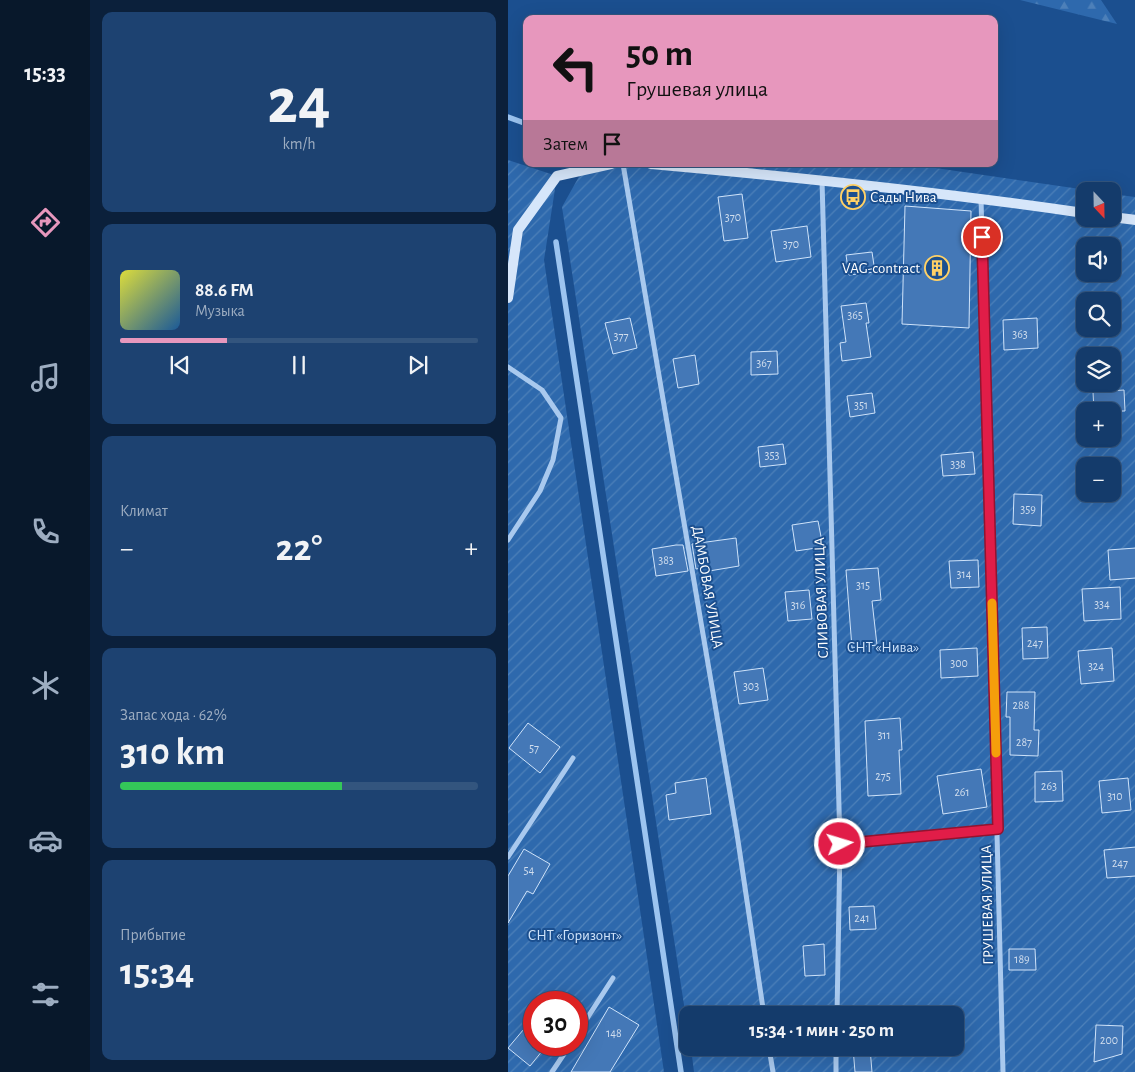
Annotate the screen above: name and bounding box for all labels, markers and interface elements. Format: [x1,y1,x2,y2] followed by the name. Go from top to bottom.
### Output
[543,35,608,100] icon: left
[626,37,693,72] text: 50 m
[24,62,66,84] text: 15:33
[267,70,331,135] text: 24
[626,78,768,100] text: Грушевая улица
[598,130,626,158] icon: arrive
[543,135,588,154] text: Затем
[282,136,316,152] text: km/h
[1076,182,1120,228] north arrow
[1076,182,1121,502] map controls
[840,184,866,210] bus stop icon: Сады Нива
[870,190,937,205] place label: Сады Нива
[28,205,63,240] icon: directions
[725,211,741,223] house number: 370
[961,216,1003,258] pin
[968,223,996,251] icon: arrive
[1076,237,1121,282] button: sound
[783,238,799,250] house number: 370
[924,255,950,281] building icon: VAG-contract
[842,261,920,276] place label: VAG-contract
[195,281,254,300] text: 88.6 FM
[1076,292,1121,337] button: search
[195,303,245,319] text: Музыка
[847,309,863,321] house number: 365
[1012,328,1028,340] house number: 363
[614,330,628,342] house number: 377
[1076,347,1121,392] button: layers
[166,351,194,379] icon: previous
[285,351,313,379] icon: pause
[404,351,432,379] icon: next
[756,357,772,369] house number: 367
[28,360,63,395] icon: music
[854,399,868,411] house number: 351
[1076,402,1121,447] button: +
[765,449,780,461] house number: 353
[1076,457,1121,502] button: −
[950,458,966,470] house number: 338
[120,503,168,519] text: Климат
[1020,503,1036,515] house number: 359
[28,514,63,549] icon: phone
[689,525,726,650] street label: ДАМБОВАЯ УЛИЦА
[276,530,322,568] text: 22°
[120,535,133,563] text: −
[465,535,478,563] text: +
[812,537,831,659] street label: СЛИВОВАЯ УЛИЦА
[658,554,674,566] house number: 383
[957,568,972,580] house number: 314
[856,579,870,591] house number: 315
[1094,598,1110,610] house number: 334
[791,599,806,611] house number: 316
[1027,637,1043,649] house number: 247
[847,640,919,655] park label: СНТ «Нива»
[950,657,968,669] house number: 300
[1088,660,1104,672] house number: 324
[28,668,63,703] icon: climate
[743,680,759,692] house number: 303
[1013,699,1030,711] house number: 288
[120,707,227,723] text: Запас хода · 62%
[877,729,891,741] house number: 311
[120,734,225,772] text: 310 km
[1016,736,1032,748] house number: 287
[529,742,539,754] house number: 57
[875,770,891,782] house number: 275
[1041,780,1057,792] house number: 263
[954,786,970,798] house number: 261
[1107,790,1123,802] house number: 310
[813,817,865,869] position arrow
[28,823,63,858] icon: car
[979,845,996,965] street label: ГРУШЕВАЯ УЛИЦА
[1112,857,1128,869] house number: 247
[524,864,535,876] house number: 54
[854,912,870,924] house number: 241
[120,927,186,943] text: Прибытие
[528,928,622,943] park label: СНТ «Горизонт»
[1014,953,1030,965] house number: 189
[120,954,194,992] text: 15:34
[28,977,63,1012] icon: filters
[523,991,588,1056] speed limit sign: 30
[749,1021,894,1040] text: 15:34 · 1 мин · 250 m
[606,1027,622,1039] house number: 148
[1100,1034,1118,1046] house number: 200

